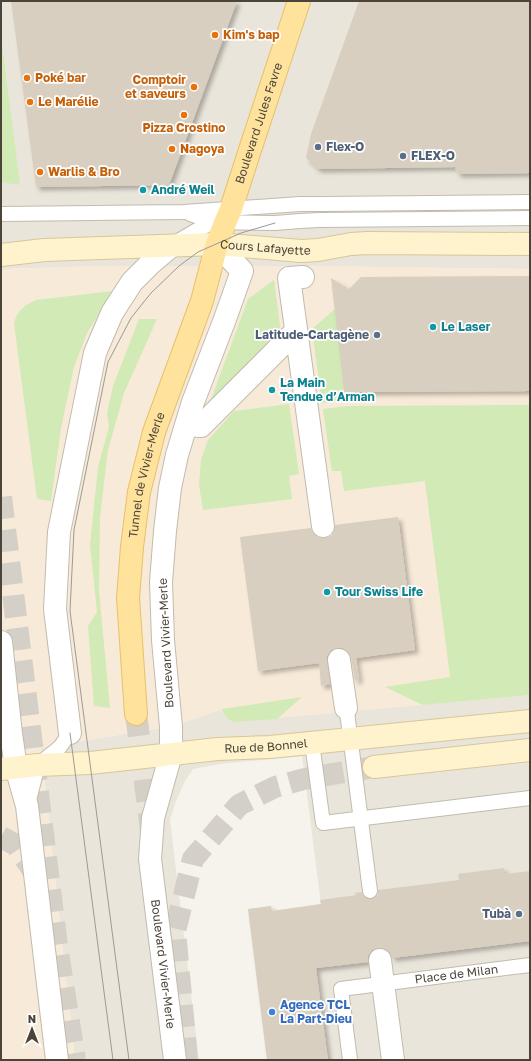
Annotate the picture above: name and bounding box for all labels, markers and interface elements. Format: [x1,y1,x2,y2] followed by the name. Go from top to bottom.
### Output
[223,27,280,42] place label: Kim's bap
[210,30,220,40] marker: Kim's bap
[232,60,285,186] street label: Boulevard Jules Favre
[35,70,86,85] place label: Poké bar
[125,72,186,101] place label: Comptoir et saveurs
[22,73,32,83] marker: Poké bar
[189,82,199,92] marker: Comptoir et saveurs
[38,94,99,109] place label: Le Marélie
[25,97,35,107] marker: Le Marélie
[179,110,189,120] marker: Pizza Crostino
[142,120,226,135] place label: Pizza Crostino
[326,139,364,154] place label: Flex-O
[180,141,224,156] place label: Nagoya
[313,142,323,152] marker: Flex-O
[167,144,177,154] marker: Nagoya
[411,148,455,163] place label: FLEX-O
[398,151,408,161] marker: FLEX-O
[48,164,120,179] place label: Warlis & Bro
[35,167,45,177] marker: Warlis & Bro
[151,182,215,197] place label: André Weil
[138,185,148,195] marker: André Weil
[219,236,311,258] street label: Cours Lafayette
[441,319,491,334] place label: Le Laser
[428,322,438,332] marker: Le Laser
[255,327,369,342] place label: Latitude-Cartagène
[372,330,382,340] marker: Latitude-Cartagène
[280,375,375,404] place label: La Main Tendue d’Arman
[267,385,277,395] marker: La Main Tendue d’Arman
[125,410,168,539] street label: Tunnel de Vivier-Merle
[155,578,176,709] street label: Boulevard Vivier-Merle
[335,584,423,599] place label: Tour Swiss Life
[322,587,332,597] marker: Tour Swiss Life
[224,735,308,756] street label: Rue de Bonnel
[148,898,179,1030] street label: Boulevard Vivier-Merle
[482,906,511,921] place label: Tubà
[514,909,524,919] marker: Tubà
[414,961,499,987] street label: Place de Milan
[280,997,352,1026] place label: Agence TCL La Part-Dieu
[267,1007,277,1017] marker: Agence TCL La Part-Dieu
[12,1009,52,1049] north arrow
[28,1012,36,1025] text: N

